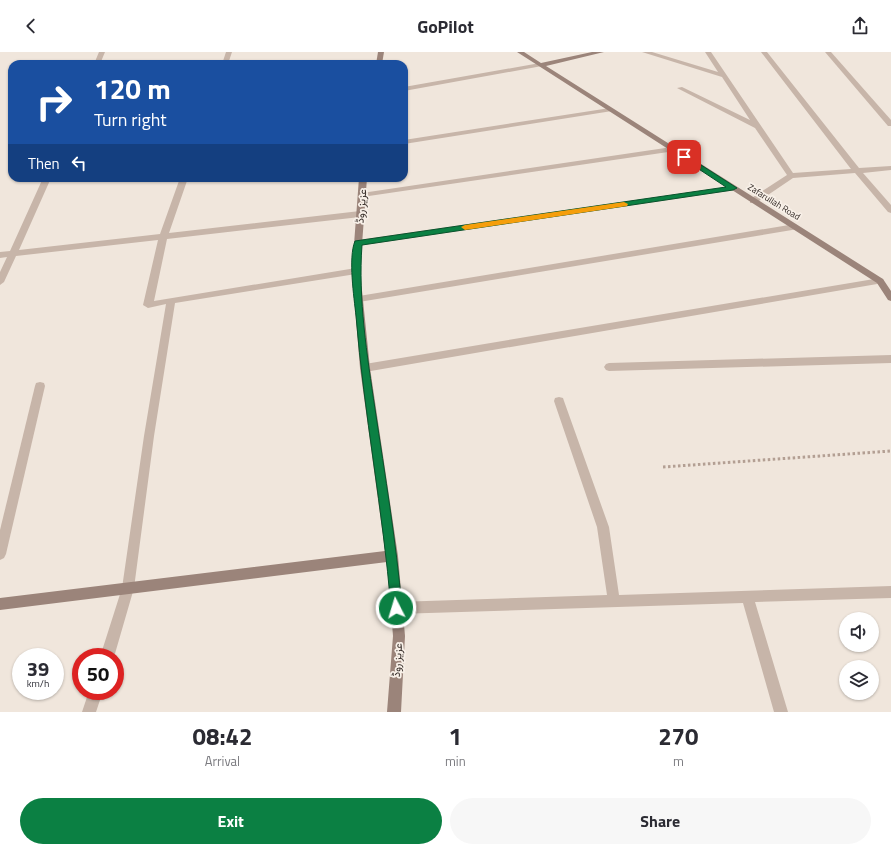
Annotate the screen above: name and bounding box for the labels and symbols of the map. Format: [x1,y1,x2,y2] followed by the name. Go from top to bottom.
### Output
[667,140,701,174] pin
[746,180,803,223] street label: Zafarullah Road
[352,188,370,224] street label: عزیز روڈ
[375,587,417,629] position arrow
[388,642,406,678] street label: عزیز روڈ
[72,648,124,700] speed limit sign: 50

